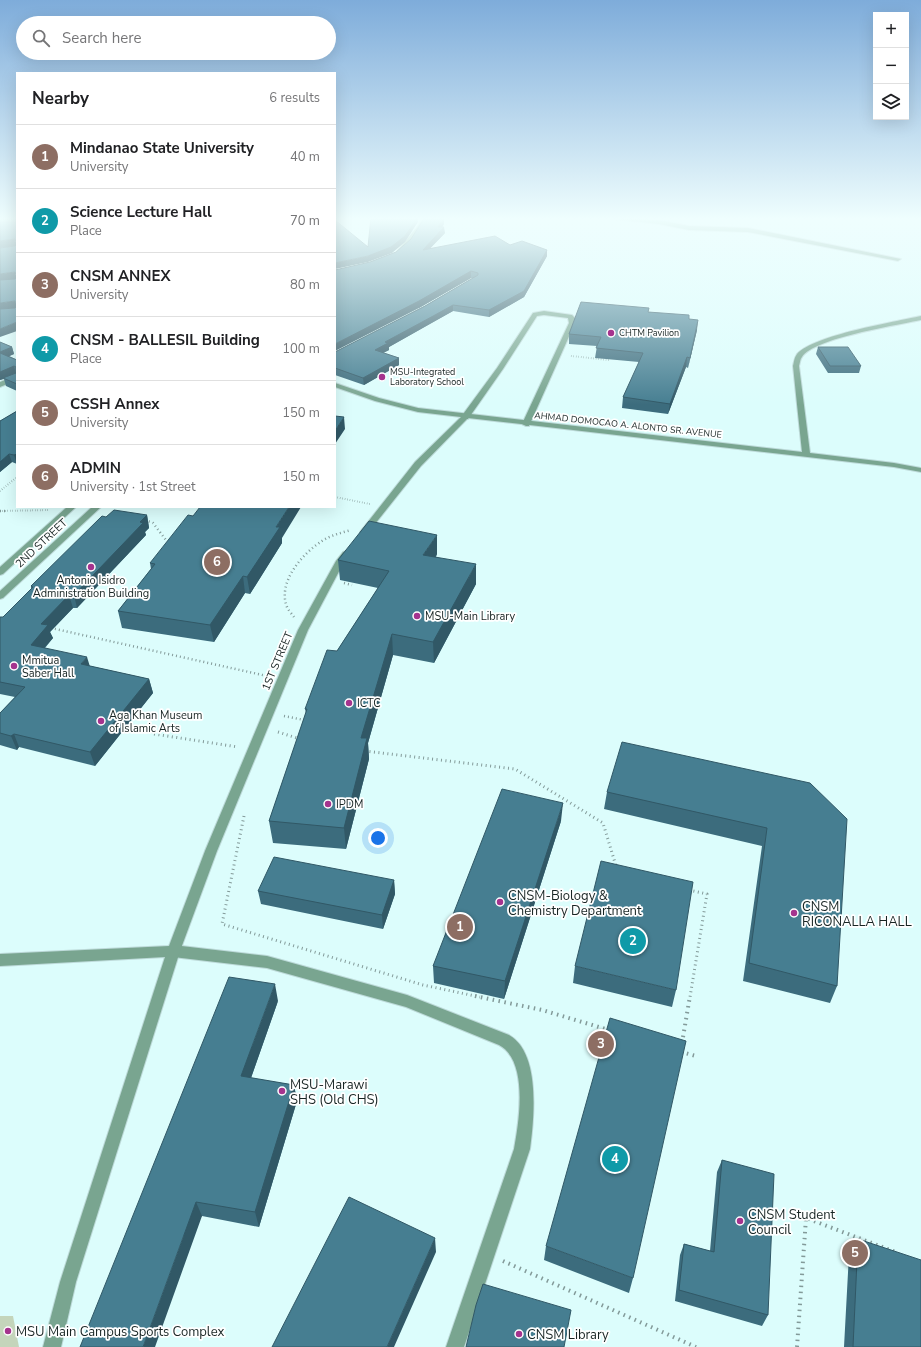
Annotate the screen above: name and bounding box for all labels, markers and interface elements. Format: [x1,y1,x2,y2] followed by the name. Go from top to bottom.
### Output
[873,12,909,120] map controls
[873,12,909,48] button: +
[16,16,336,60] search box
[30,27,52,49] icon: search
[62,28,142,48] text: Search here
[873,48,909,84] button: −
[873,84,909,120] button: layers
[32,87,89,110] text: Nearby
[269,89,320,107] text: 6 results
[70,138,254,158] text: Mindanao State University
[41,148,49,166] text: 1
[290,148,320,166] text: 40 m
[70,158,129,176] text: University
[70,202,212,222] text: Science Lecture Hall
[41,212,49,230] text: 2
[290,212,320,230] text: 70 m
[70,222,102,240] text: Place
[70,266,171,286] text: CNSM ANNEX
[41,276,49,294] text: 3
[290,276,320,294] text: 80 m
[70,286,129,304] text: University
[619,327,679,339] place label: CHTM Pavilion
[606,328,616,338] marker: CHTM Pavilion
[70,330,260,350] text: CNSM - BALLESIL Building
[41,340,49,358] text: 4
[282,340,320,358] text: 100 m
[70,350,102,368] text: Place
[390,366,464,388] place label: MSU-Integrated Laboratory School
[377,372,387,382] marker: MSU-Integrated Laboratory School
[70,394,160,414] text: CSSH Annex
[41,404,49,422] text: 5
[282,404,320,422] text: 150 m
[534,409,722,441] street label: AHMAD DOMOCAO A. ALONTO SR. AVENUE
[70,414,129,432] text: University
[70,458,121,478] text: ADMIN
[41,468,49,486] text: 6
[282,468,320,486] text: 150 m
[70,478,196,496] text: University · 1st Street
[12,515,71,571] street label: 2ND STREET
[204,547,230,577] pin: 6
[86,562,96,572] marker: Antonio Isidro Administration Building
[33,573,149,601] place label: Antonio Isidro Administration Building
[425,609,516,624] place label: MSU-Main Library
[412,611,422,621] marker: MSU-Main Library
[258,629,297,693] street label: 1ST STREET
[22,653,75,681] place label: Mmitua Saber Hall
[9,661,19,671] marker: Mmitua Saber Hall
[357,696,381,711] place label: ICTC
[344,698,354,708] marker: ICTC
[109,708,202,736] place label: Aga Khan Museum of Islamic Arts
[96,716,106,726] marker: Aga Khan Museum of Islamic Arts
[336,797,363,812] place label: IPDM
[323,799,333,809] marker: IPDM
[368,828,388,848] your location
[508,887,642,920] place label: CNSM-Biology & Chemistry Department
[495,897,505,907] marker: CNSM-Biology & Chemistry Department
[802,898,912,931] place label: CNSM RICONALLA HALL
[789,908,799,918] marker: CNSM RICONALLA HALL
[447,912,473,942] pin: 1
[620,926,646,956] pin: 2
[588,1029,614,1059] pin: 3
[290,1076,379,1109] place label: MSU-Marawi SHS (Old CHS)
[277,1086,287,1096] marker: MSU-Marawi SHS (Old CHS)
[602,1144,628,1174] pin: 4
[748,1206,836,1239] place label: CNSM Student Council
[735,1216,745,1226] marker: CNSM Student Council
[842,1238,868,1268] pin: 5
[16,1323,224,1341] place label: MSU Main Campus Sports Complex
[3,1326,13,1336] marker: MSU Main Campus Sports Complex
[527,1326,609,1344] place label: CNSM Library
[514,1329,524,1339] marker: CNSM Library

